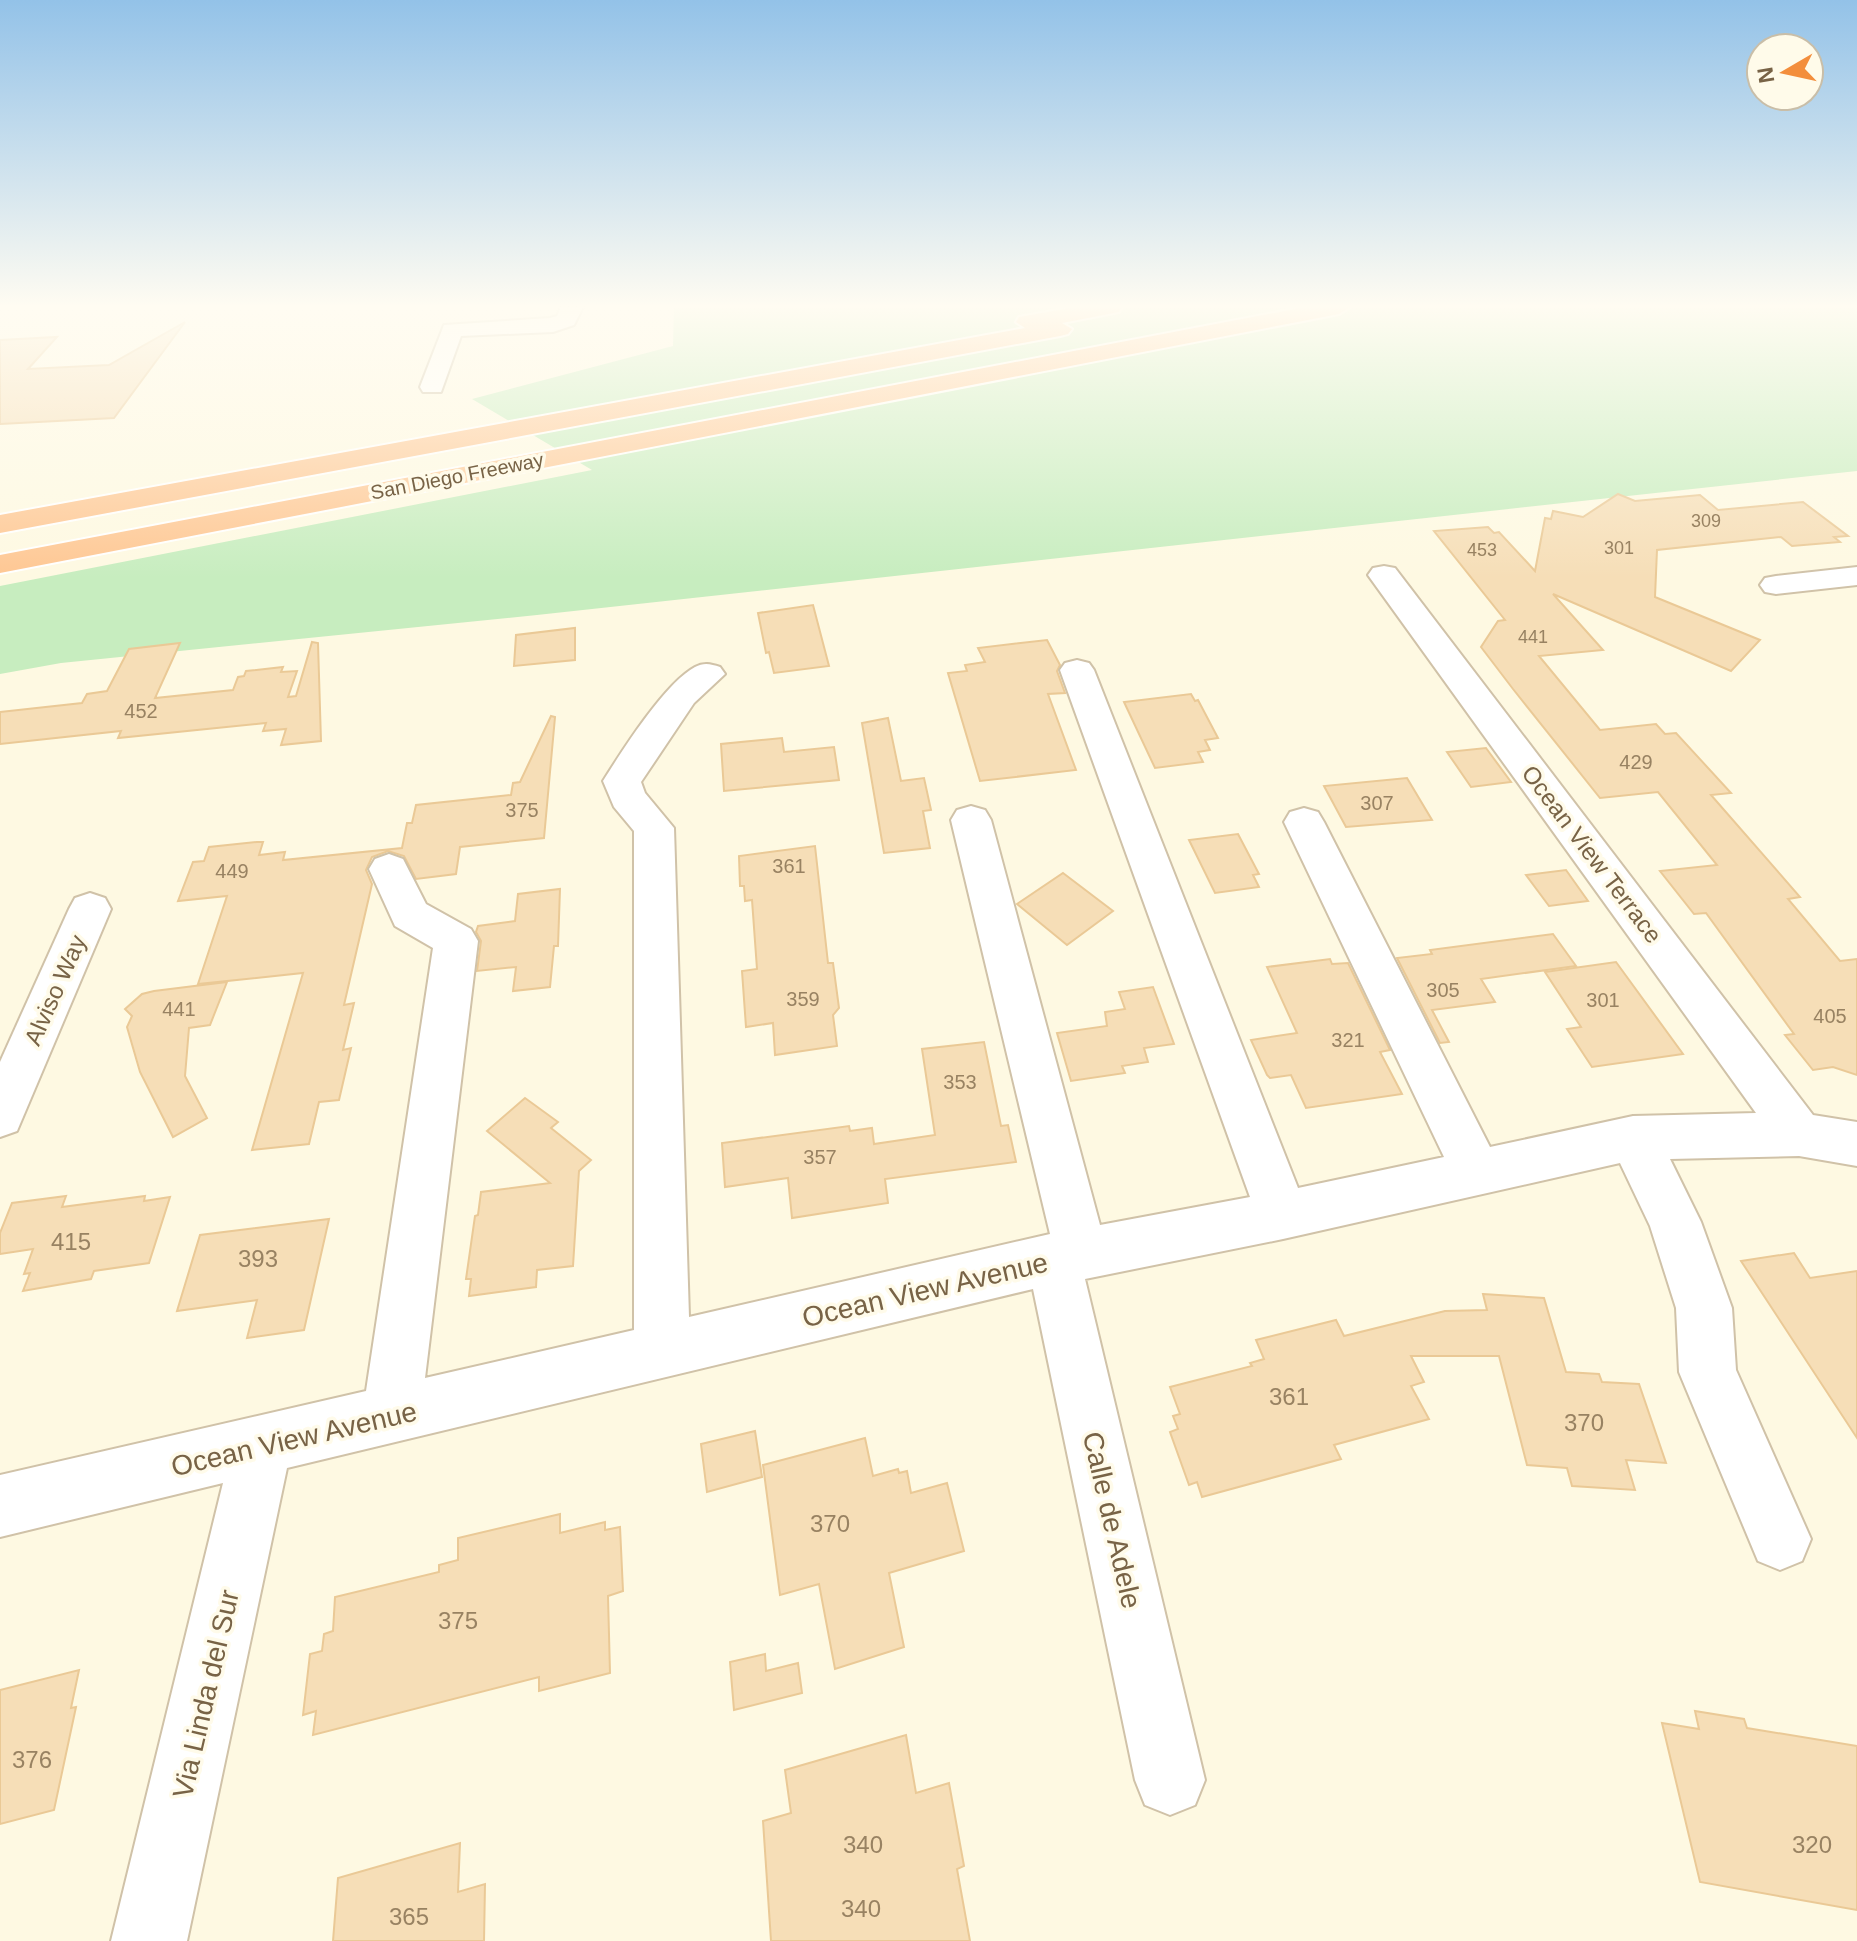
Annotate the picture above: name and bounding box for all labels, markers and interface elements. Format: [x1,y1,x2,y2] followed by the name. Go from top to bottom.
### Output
[1745,32,1825,112] north arrow
[1752,65,1779,85] text: N
[369,448,545,504] street label: San Diego Freeway
[1691,511,1721,531] house number: 309
[1604,538,1634,558] house number: 301
[1467,540,1497,560] house number: 453
[1518,627,1548,647] house number: 441
[124,700,158,722] house number: 452
[1619,751,1653,773] house number: 429
[1516,760,1668,948] street label: Ocean View Terrace
[1360,792,1394,814] house number: 307
[505,799,539,821] house number: 375
[772,855,806,877] house number: 361
[215,860,249,882] house number: 449
[19,931,91,1049] street label: Alviso Way
[1426,979,1460,1001] house number: 305
[786,988,820,1010] house number: 359
[1586,989,1620,1011] house number: 301
[162,998,196,1020] house number: 441
[1813,1005,1847,1027] house number: 405
[1331,1029,1365,1051] house number: 321
[943,1071,977,1093] house number: 353
[803,1146,837,1168] house number: 357
[51,1228,91,1255] house number: 415
[238,1245,278,1272] house number: 393
[799,1247,1051,1333] street label: Ocean View Avenue
[1269,1383,1309,1410] house number: 361
[168,1396,420,1482] street label: Ocean View Avenue
[1564,1409,1604,1436] house number: 370
[1077,1429,1147,1611] street label: Calle de Adele
[810,1510,850,1537] house number: 370
[167,1587,245,1801] street label: Via Linda del Sur
[438,1607,478,1634] house number: 375
[12,1746,52,1773] house number: 376
[843,1831,883,1858] house number: 340
[1792,1831,1832,1858] house number: 320
[841,1895,881,1922] house number: 340
[389,1903,429,1930] house number: 365

